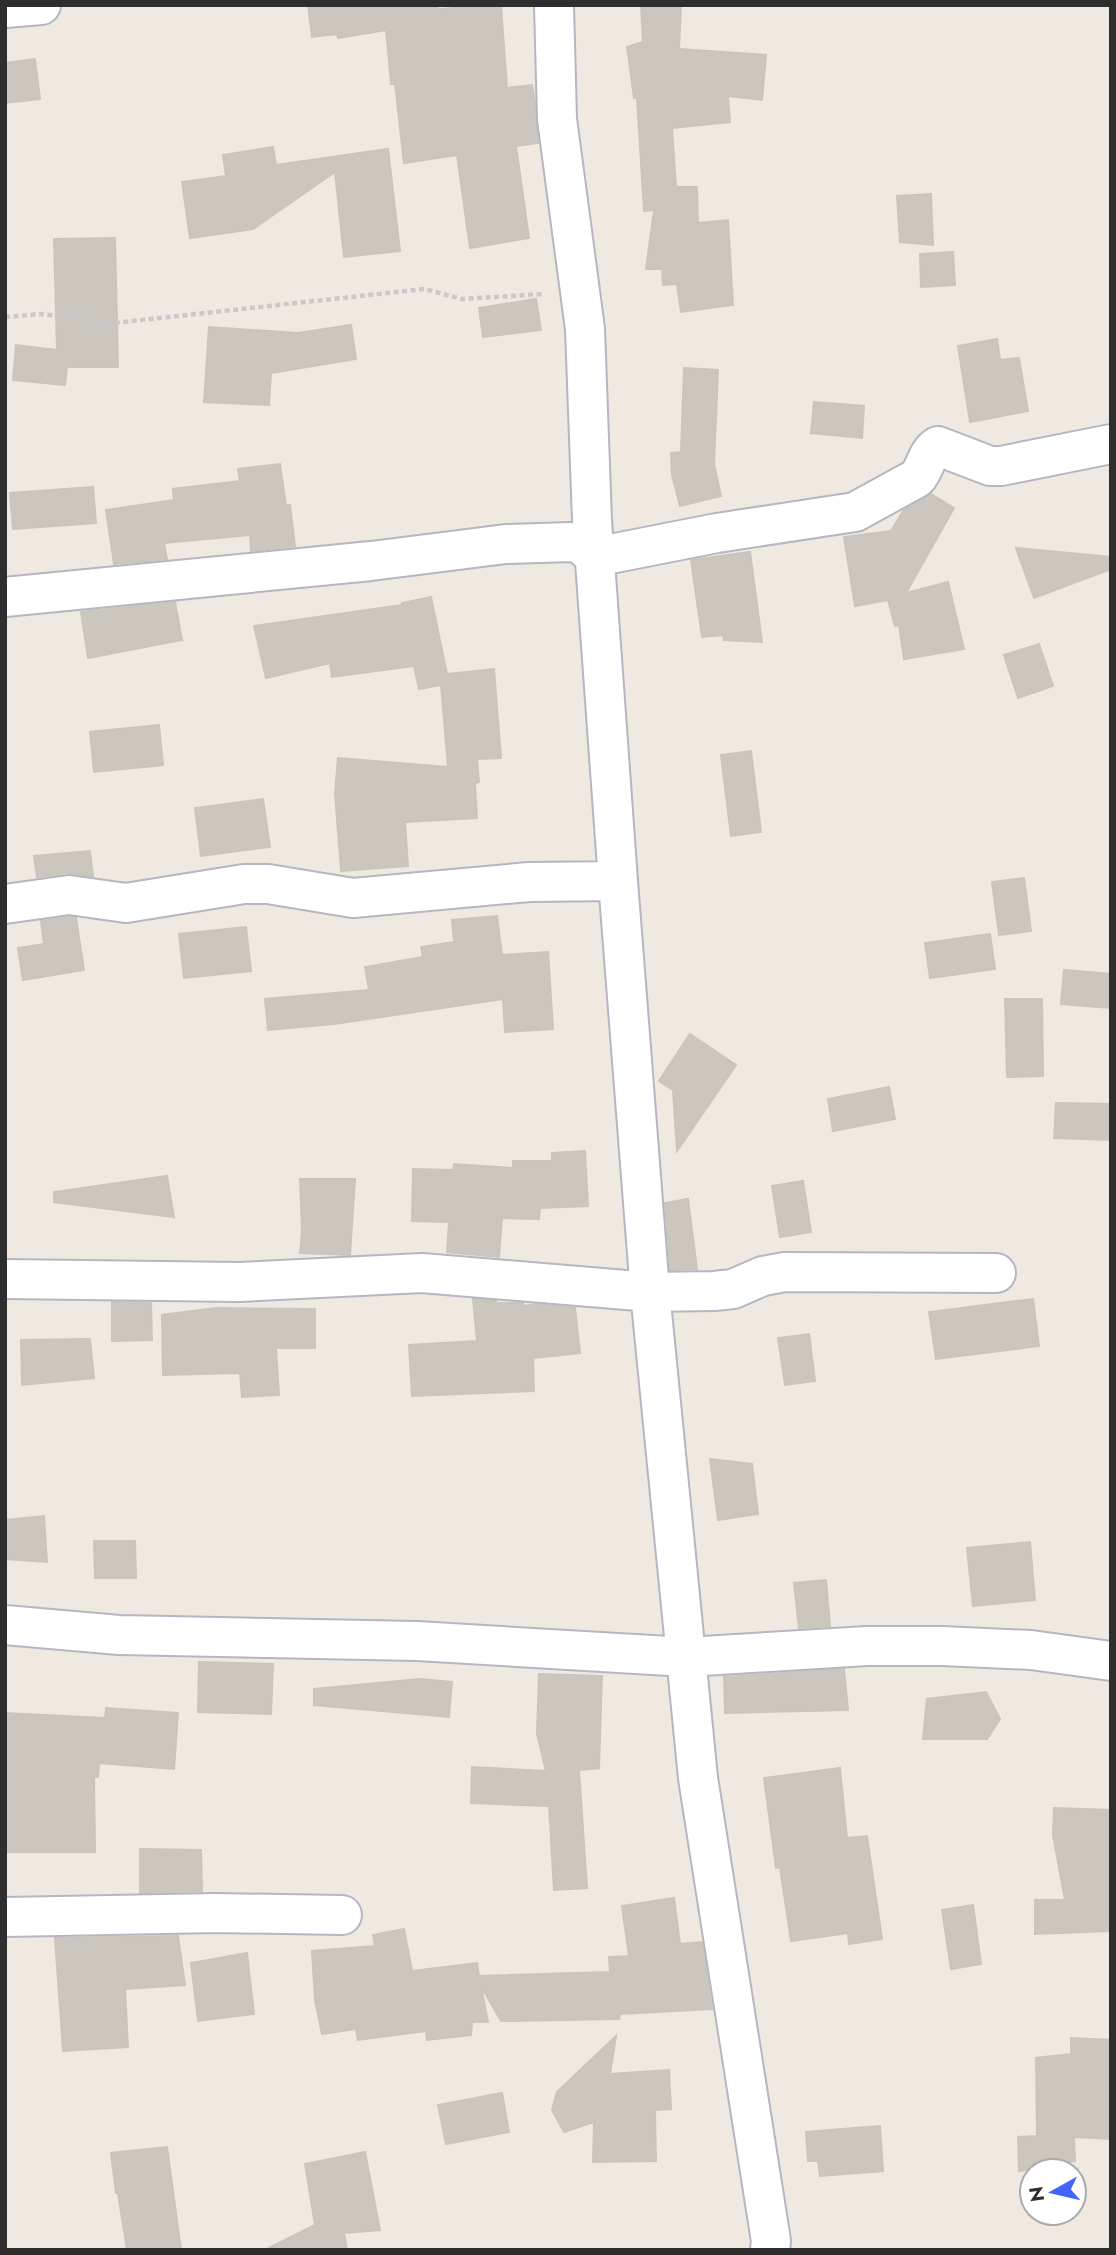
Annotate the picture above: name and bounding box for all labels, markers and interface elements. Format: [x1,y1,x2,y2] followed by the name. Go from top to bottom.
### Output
[1018,2157,1088,2227] north arrow
[1022,2185,1051,2204] text: N

